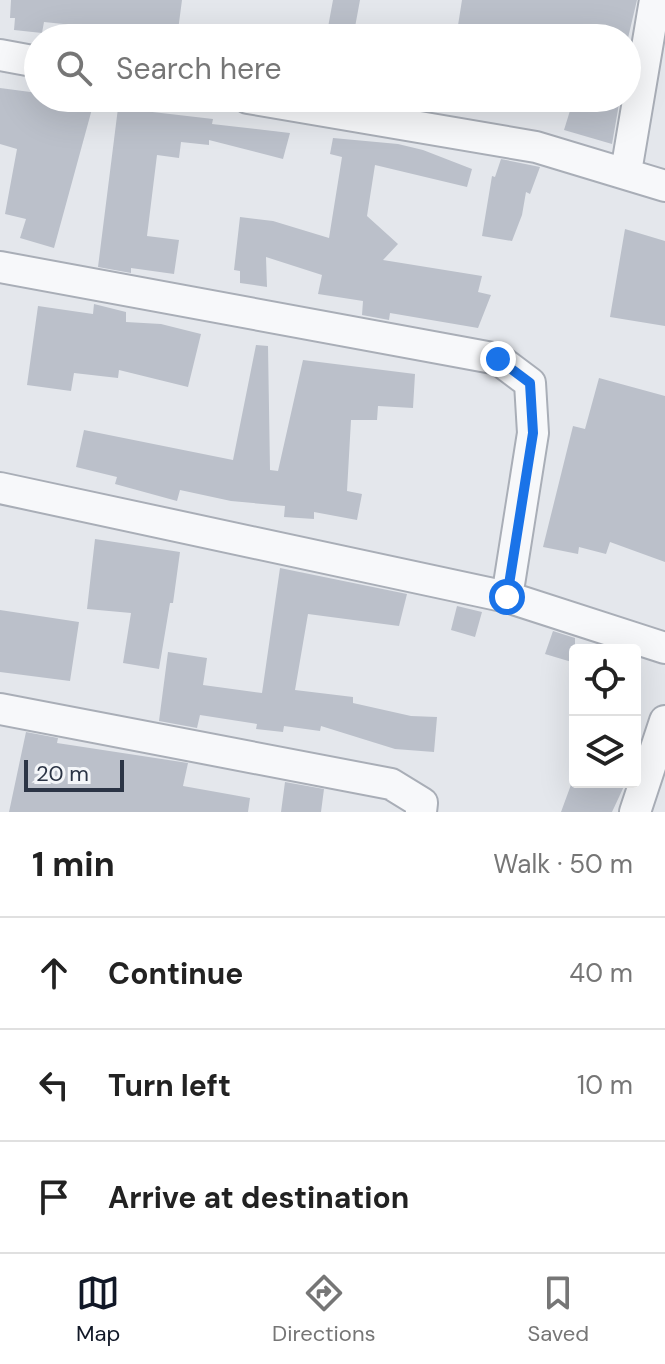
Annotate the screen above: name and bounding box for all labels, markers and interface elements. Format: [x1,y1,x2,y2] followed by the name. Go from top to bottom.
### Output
[24,24,641,112] search box
[52,46,96,90] icon: search
[116,49,282,88] text: Search here
[480,341,516,377] route end
[489,579,525,615] route start
[569,644,641,788] map controls
[569,644,641,716] button: locate
[569,716,641,788] button: layers
[24,756,124,792] scale bar
[36,759,89,788] text: 20 m
[32,842,115,887] text: 1 min
[493,847,633,881] text: Walk · 50 m
[32,951,76,995] icon: ahead
[108,954,243,993] text: Continue
[569,956,633,990] text: 40 m
[32,1063,76,1107] icon: left
[108,1066,231,1105] text: Turn left
[577,1068,633,1102] text: 10 m
[32,1175,76,1219] icon: arrive
[108,1178,409,1217] text: Arrive at destination
[76,1271,120,1348] tab: Map
[272,1271,376,1348] tab: Directions
[527,1271,589,1348] tab: Saved

